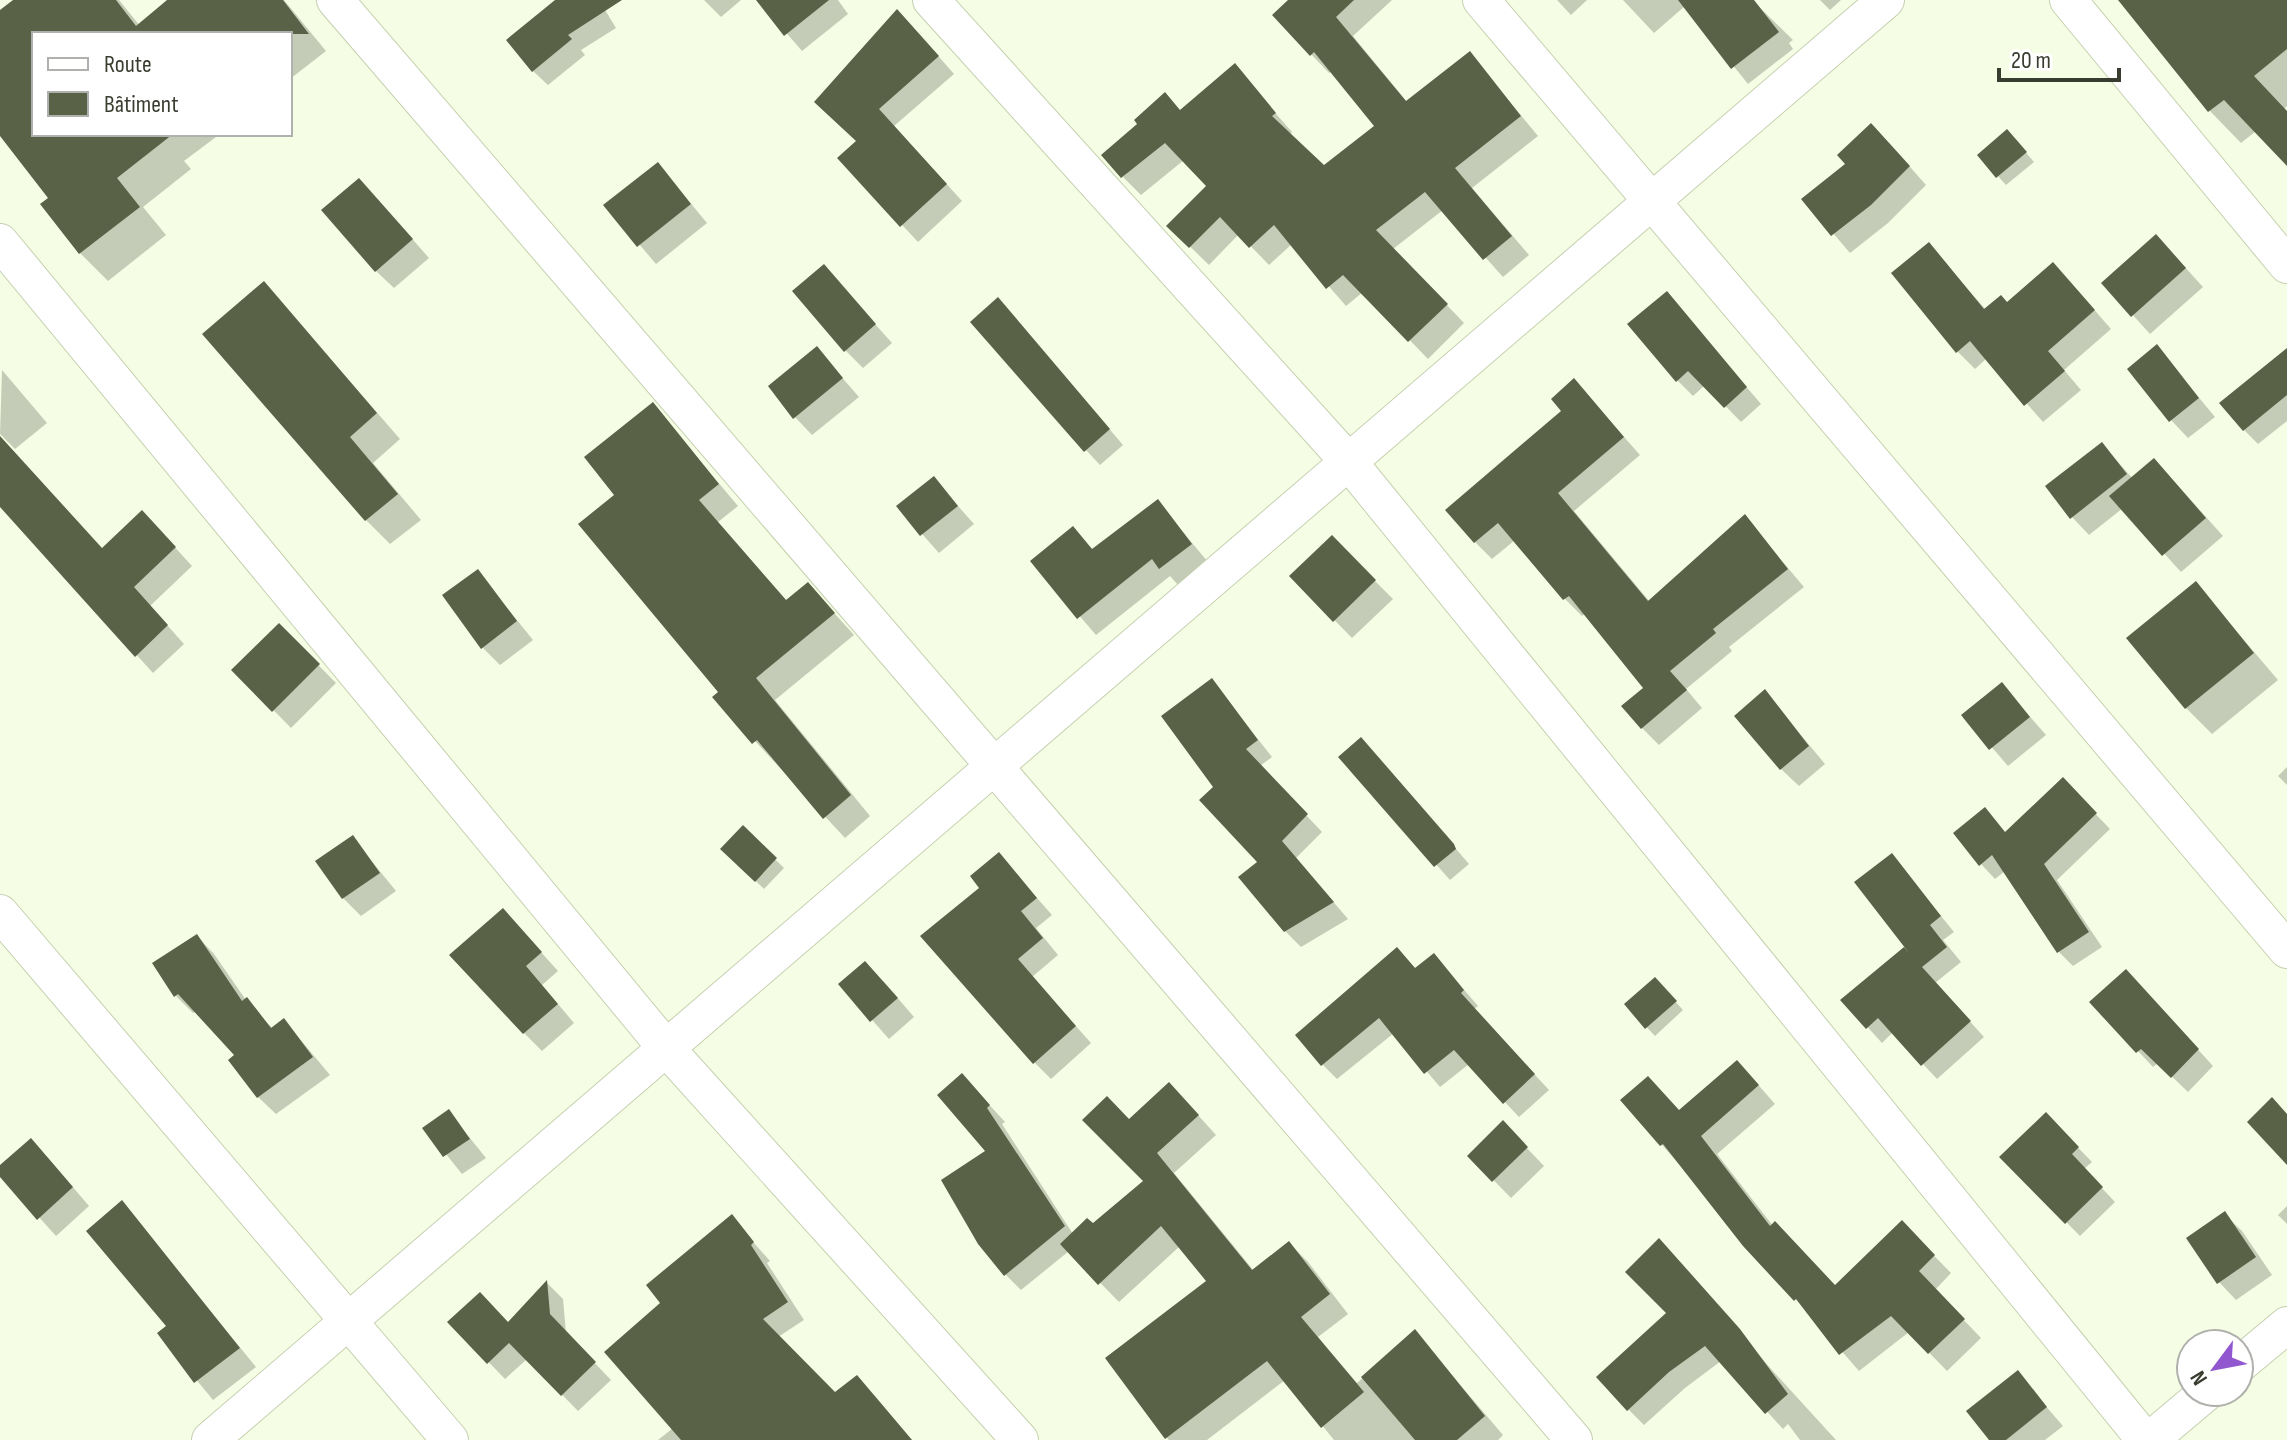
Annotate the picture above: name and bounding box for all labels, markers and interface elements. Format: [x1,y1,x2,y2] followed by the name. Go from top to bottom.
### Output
[32,32,292,136] legend
[1999,32,2119,82] scale bar
[2011,46,2051,75] text: 20 m
[104,50,152,79] text: Route
[104,90,179,119] text: Bâtiment
[2175,1328,2255,1408] north arrow
[2185,1366,2214,1390] text: N

